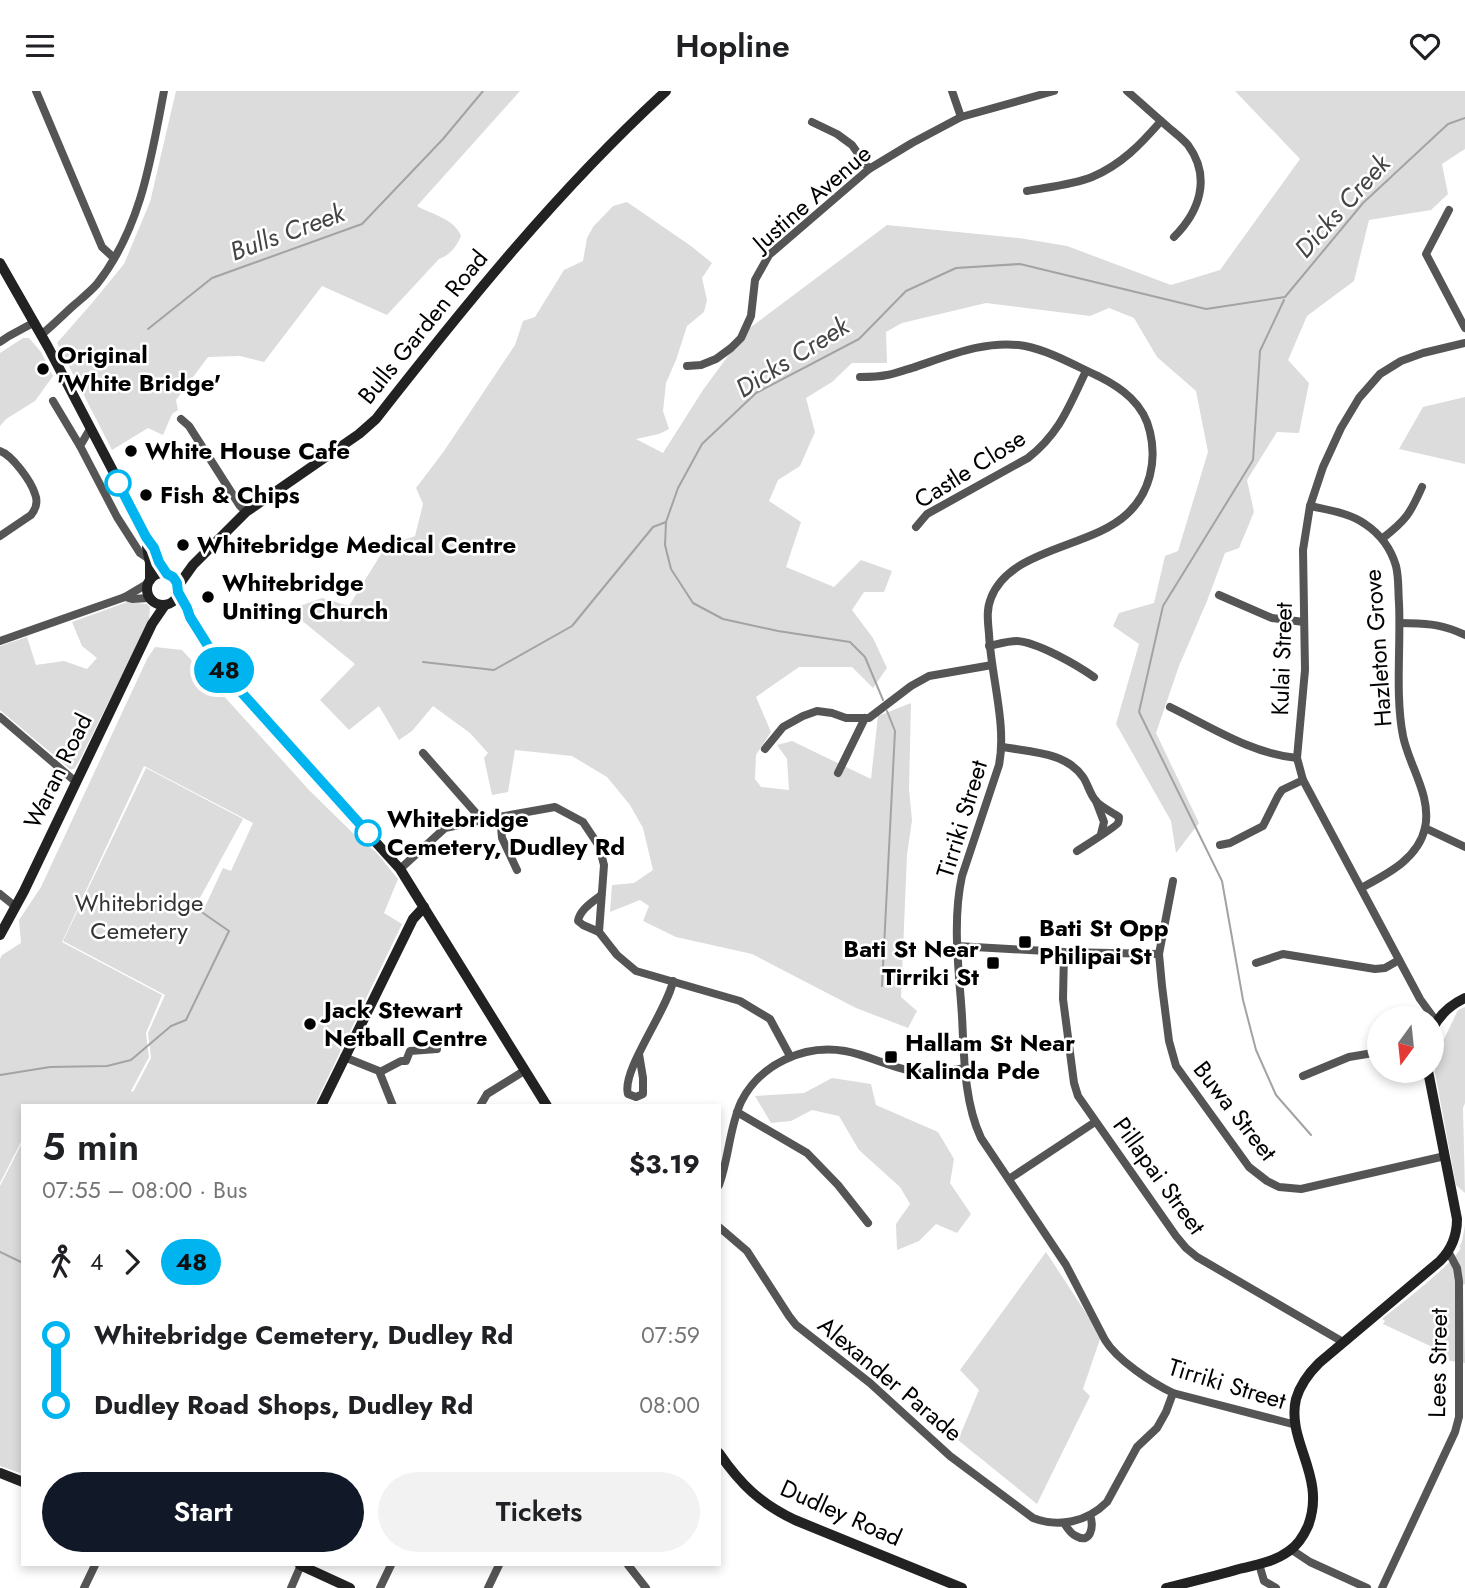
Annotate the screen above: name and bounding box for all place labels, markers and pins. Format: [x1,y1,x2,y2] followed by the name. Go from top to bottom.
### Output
[57,337,221,400] place label: Original 'White Bridge'
[35,361,51,377] marker: Original 'White Bridge'
[145,433,350,468] place label: White House Cafe
[123,443,139,459] marker: White House Cafe
[105,470,131,496] unlabelled marker
[160,477,300,512] place label: Fish & Chips
[138,487,154,503] marker: Fish & Chips
[197,527,516,562] place label: Whitebridge Medical Centre
[175,537,191,553] marker: Whitebridge Medical Centre
[222,565,388,628] place label: Whitebridge Uniting Church
[200,589,216,605] marker: Whitebridge Uniting Church
[387,801,625,864] place label: Whitebridge Cemetery, Dudley Rd
[355,820,381,846] marker: Whitebridge Cemetery, Dudley Rd
[1039,910,1169,973] place label: Bati St Opp Philipai St
[843,931,979,994] place label: Bati St Near Tirriki St
[1017,934,1033,950] marker: Bati St Opp Philipai St
[985,955,1001,971] marker: Bati St Near Tirriki St
[320,992,488,1055] place label: Jack Stewart Netball Centre
[302,1016,318,1032] marker: Jack Stewart Netball Centre
[905,1025,1075,1088] place label: Hallam St Near Kalinda Pde
[883,1049,899,1065] marker: Hallam St Near Kalinda Pde

